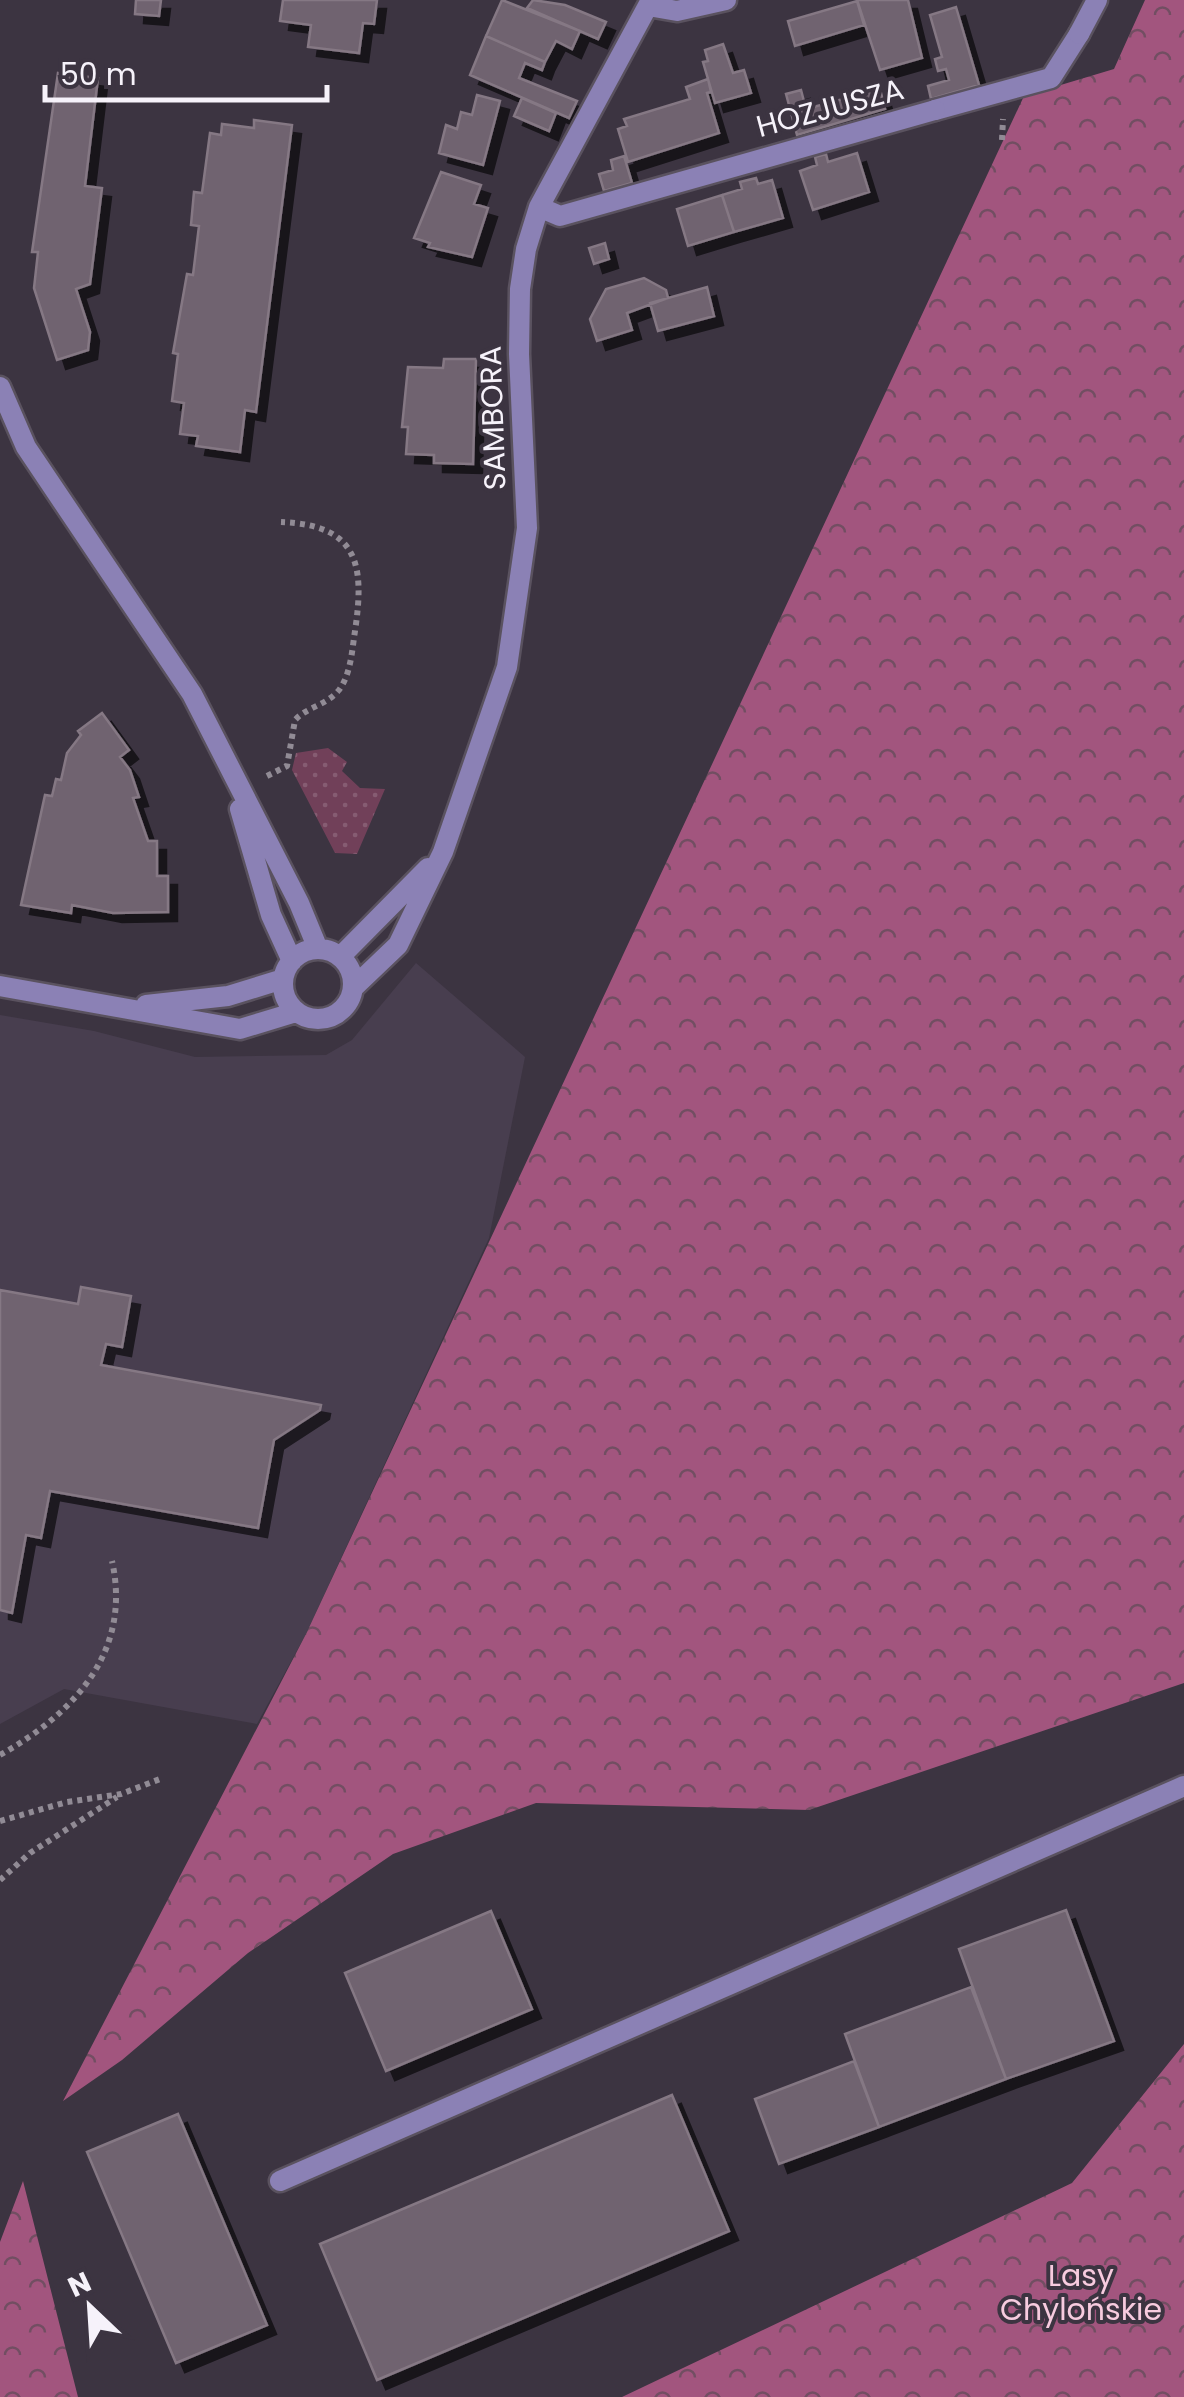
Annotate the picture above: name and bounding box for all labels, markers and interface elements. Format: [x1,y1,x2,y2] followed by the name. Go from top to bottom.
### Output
[45,40,328,102] scale bar
[60,53,137,96] text: 50 m
[751,67,908,148] street label: HOZJUSZA
[468,345,517,491] street label: SAMBORA
[1000,2254,1162,2331] park label: Lasy Chylońskie
[40,2257,140,2357] north arrow
[62,2263,97,2307] text: N

